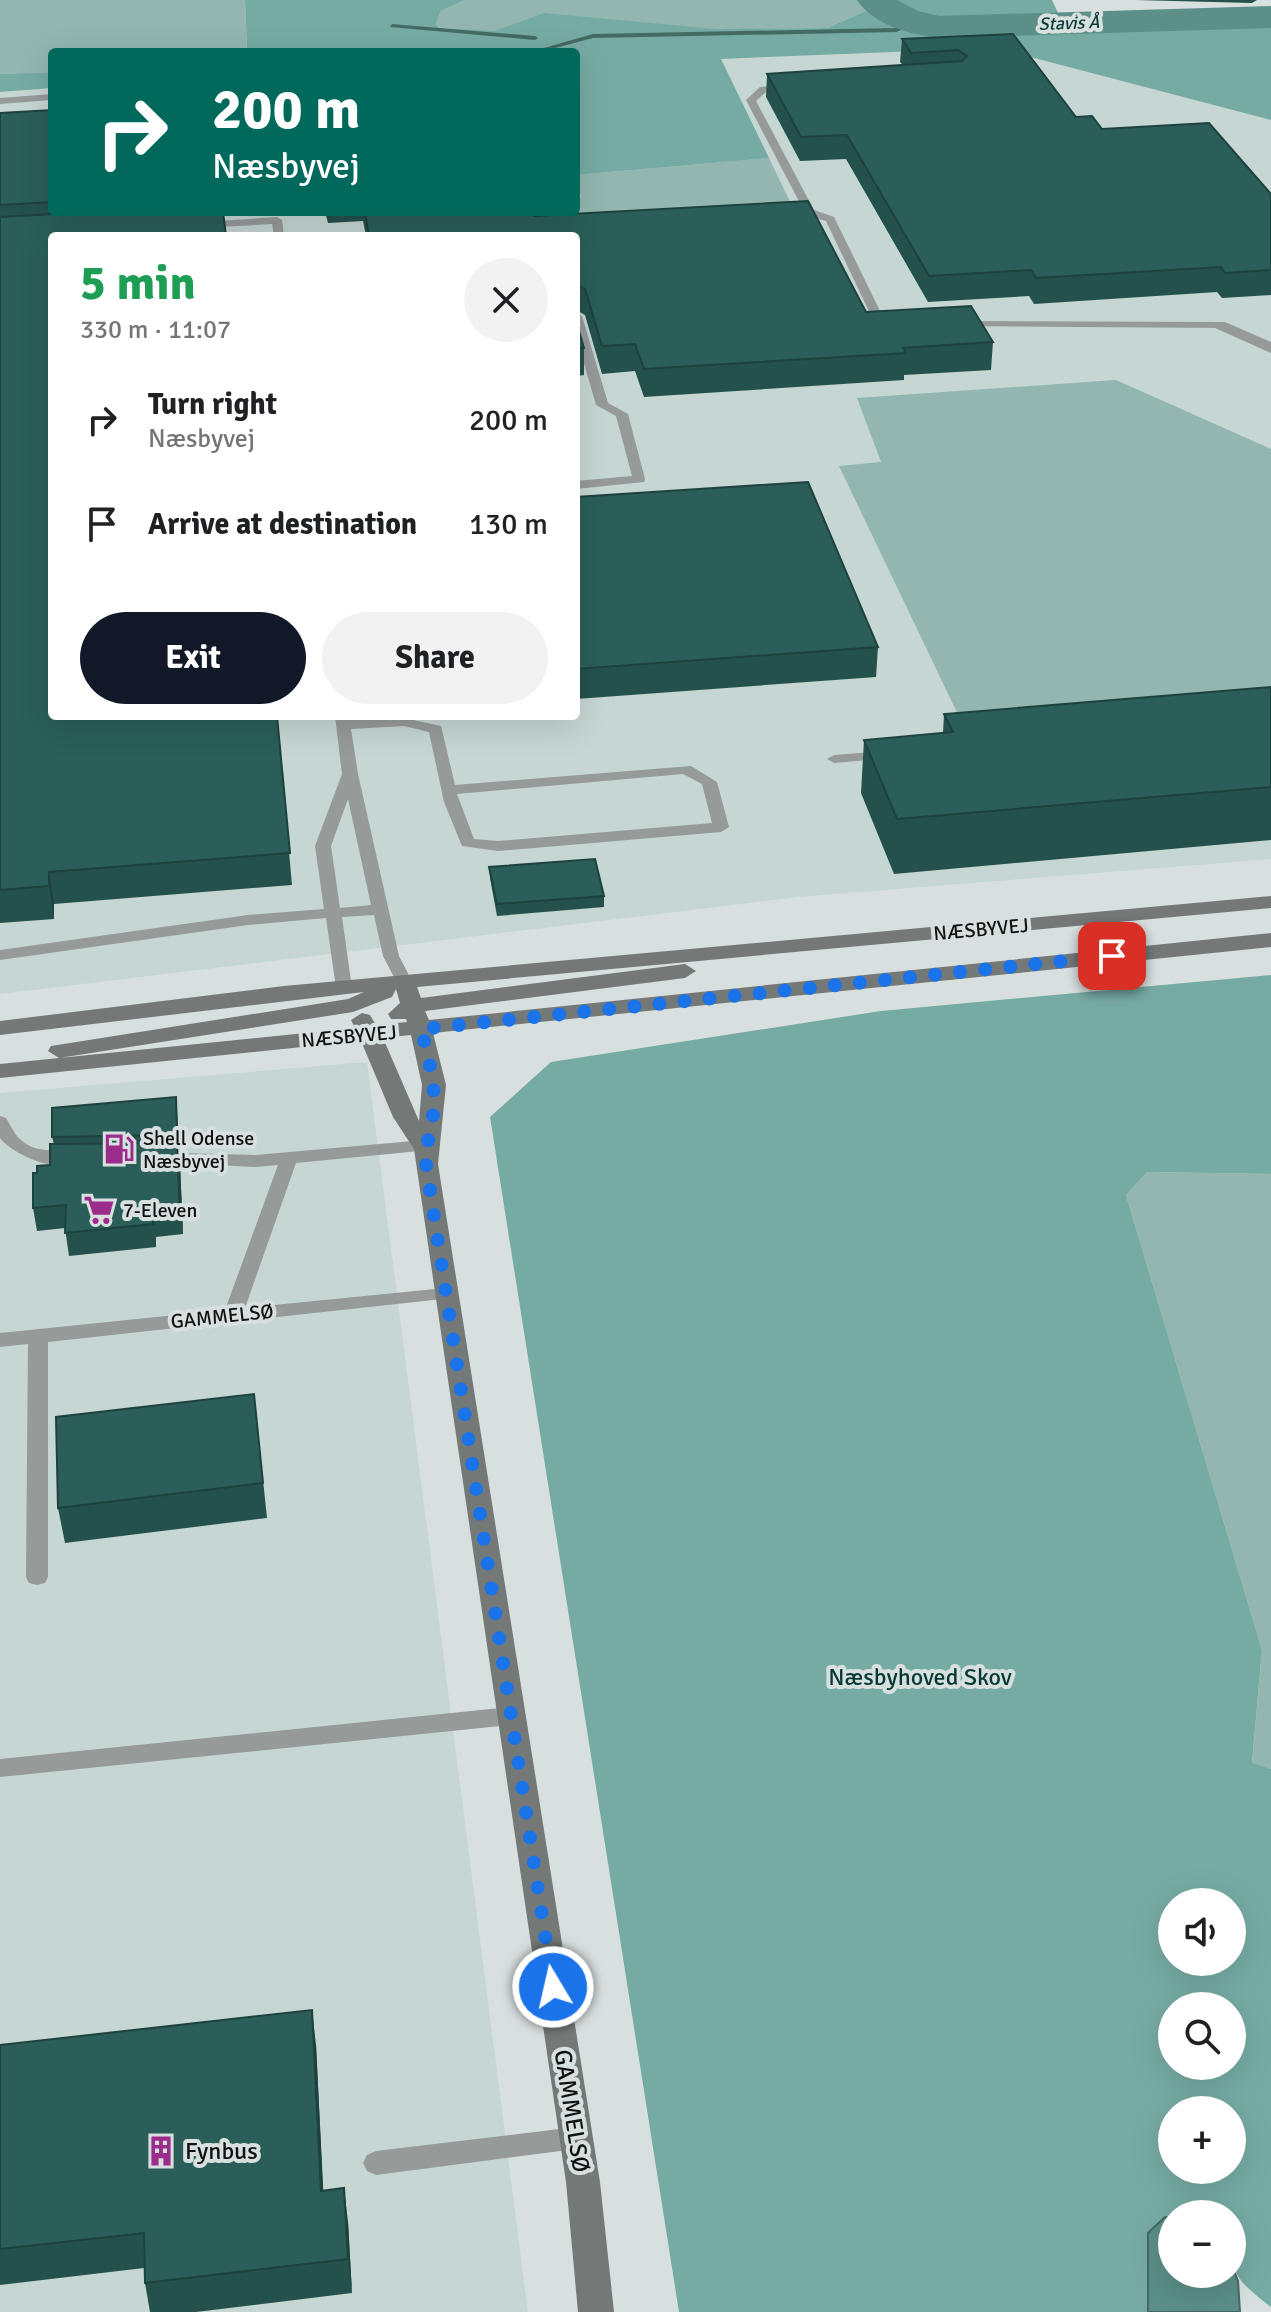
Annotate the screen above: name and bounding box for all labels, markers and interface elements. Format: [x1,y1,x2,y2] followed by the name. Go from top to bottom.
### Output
[1038,11,1101,35] water label: Stavis Å
[212,75,360,144] text: 200 m
[80,80,184,184] icon: right
[212,144,360,189] text: Næsbyvej
[80,254,196,313] text: 5 min
[464,258,548,342] button: close
[80,314,231,346] text: 330 m · 11:07
[148,386,277,423] text: Turn right
[80,398,124,442] icon: right
[469,402,548,439] text: 200 m
[148,423,255,455] text: Næsbyvej
[80,502,124,546] icon: arrive
[148,506,417,543] text: Arrive at destination
[469,506,548,543] text: 130 m
[80,612,306,704] button: Exit
[322,612,548,704] button: Share
[932,913,1030,946] street label: NÆSBYVEJ
[1078,922,1146,990] pin
[1090,934,1134,978] icon: arrive
[300,1020,398,1053] street label: NÆSBYVEJ
[143,1126,254,1174] place label: Shell Odense Næsbyvej
[102,1132,136,1166] fuel station icon: Shell Odense Næsbyvej
[82,1193,116,1227] supermarket icon: 7-Eleven
[123,1198,197,1223] place label: 7-Eleven
[169,1299,275,1334] street label: GAMMELSØ
[828,1662,1012,1692] park label: Næsbyhoved Skov
[1158,1888,1246,2288] map controls
[1158,1888,1246,1976] button: sound
[511,1945,595,2029] position arrow
[1158,1992,1246,2080] button: search
[548,2048,596,2174] street label: GAMMELSØ
[1158,2096,1246,2184] button: +
[144,2134,178,2168] building icon: Fynbus
[185,2136,258,2166] place label: Fynbus
[1158,2200,1246,2288] button: −

